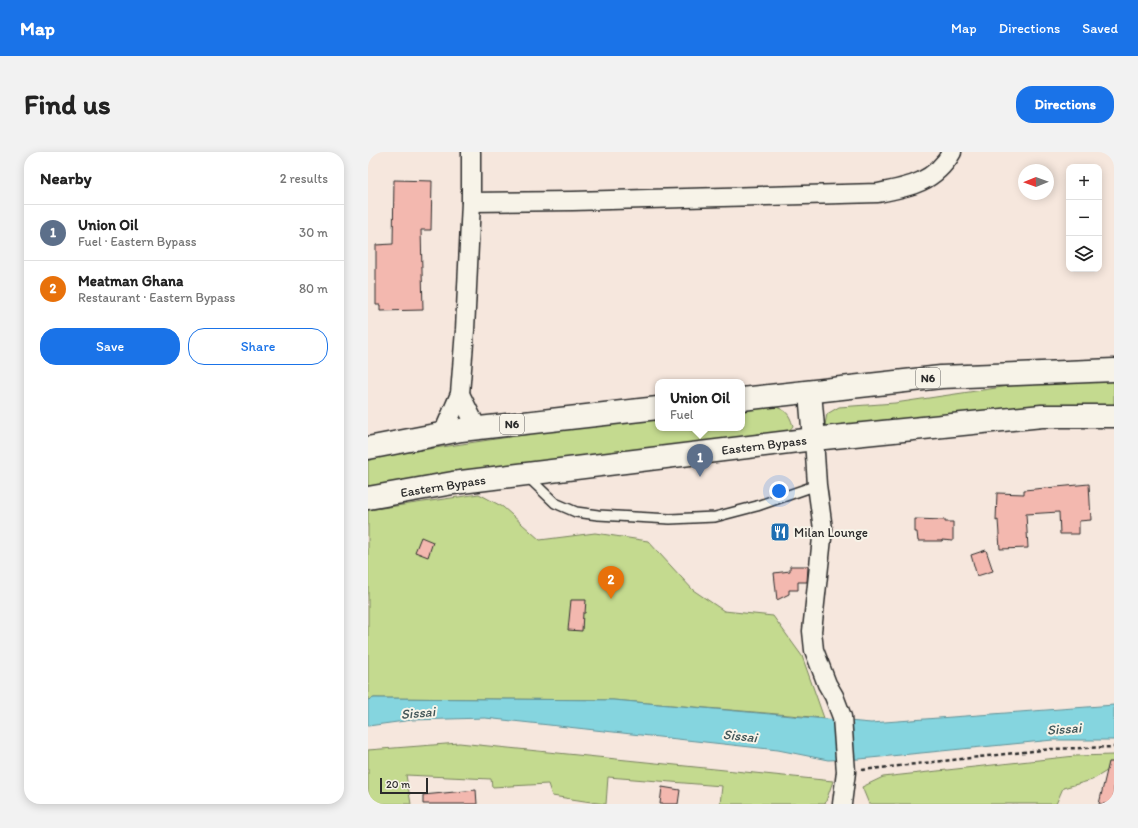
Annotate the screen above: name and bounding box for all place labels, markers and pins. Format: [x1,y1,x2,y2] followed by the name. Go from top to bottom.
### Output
[687,444,713,477] pin: 1
[769,521,791,543] restaurant icon: Milan Lounge
[794,525,868,540] place label: Milan Lounge
[598,566,624,599] pin: 2

